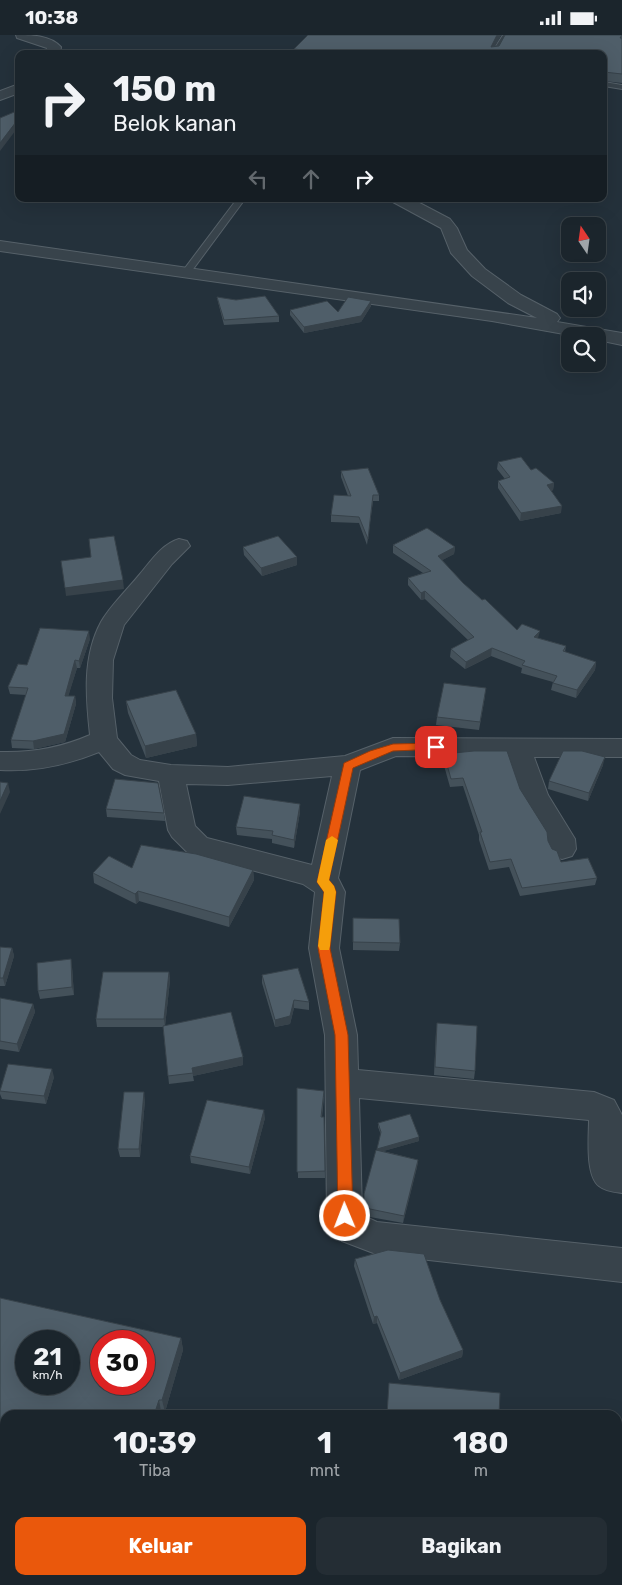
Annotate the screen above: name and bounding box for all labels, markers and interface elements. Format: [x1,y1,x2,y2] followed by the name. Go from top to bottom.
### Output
[25,6,78,29] text: 10:38
[113,68,216,110] text: 150 m
[30,70,95,135] icon: right
[113,110,237,137] text: Belok kanan
[244,165,272,193] icon: left
[297,165,325,193] icon: ahead
[350,165,378,193] icon: right
[561,217,606,263] north arrow
[561,217,606,372] map controls
[561,272,606,317] button: sound
[561,327,606,372] button: search
[415,726,457,768] pin
[422,733,450,761] icon: arrive
[318,1189,370,1241] position arrow
[90,1330,155,1395] speed limit sign: 30
[33,1342,62,1371] text: 21
[33,1368,62,1382] text: km/h
[113,1425,196,1461] text: 10:39
[317,1425,332,1461] text: 1
[453,1425,509,1461] text: 180
[139,1461,171,1480] text: Tiba
[310,1461,340,1480] text: mnt
[474,1461,488,1480] text: m
[15,1517,306,1575] button: Keluar
[316,1517,607,1575] button: Bagikan

